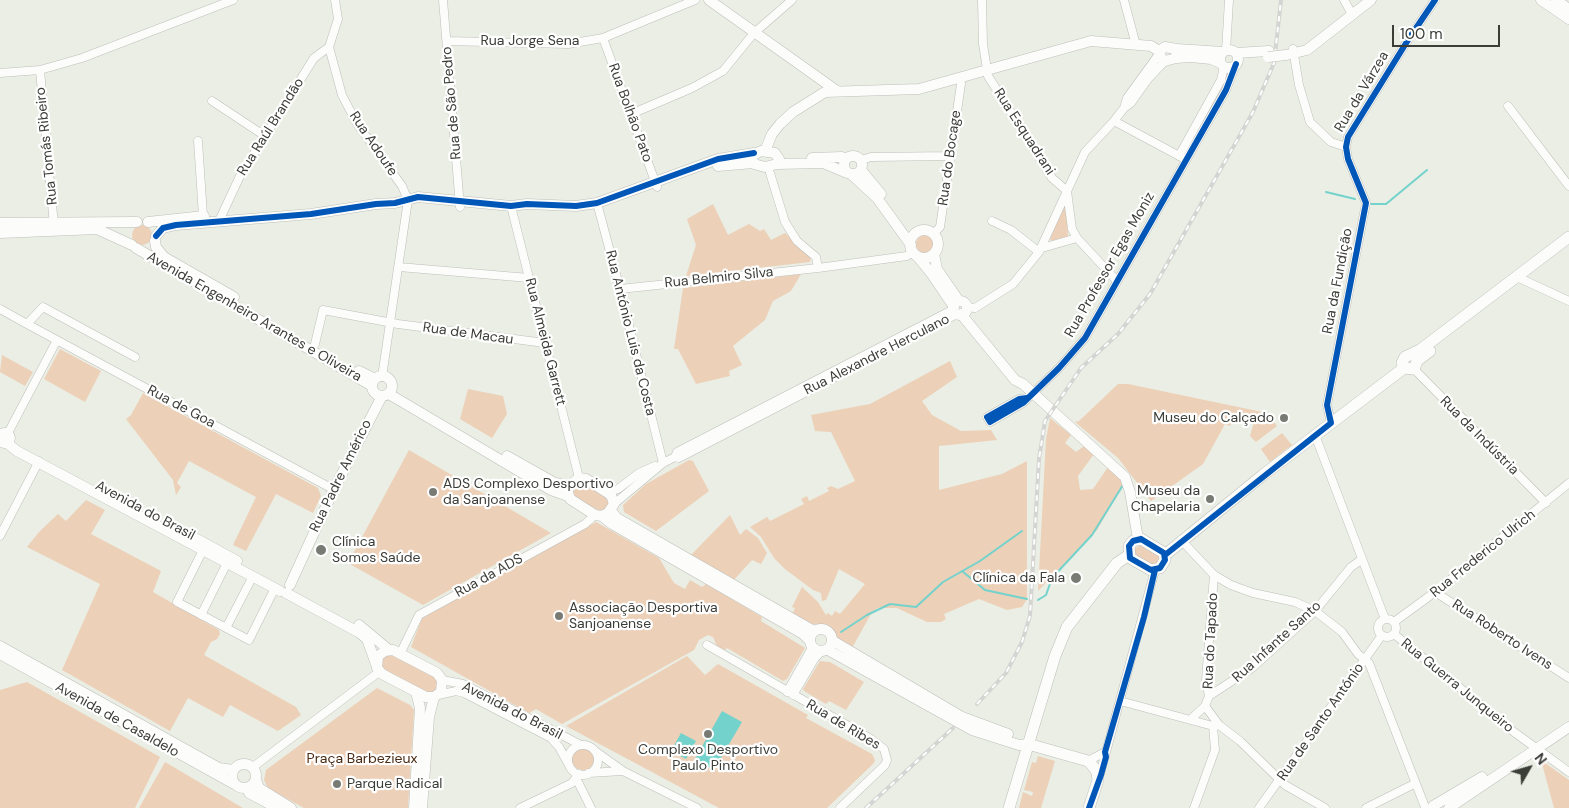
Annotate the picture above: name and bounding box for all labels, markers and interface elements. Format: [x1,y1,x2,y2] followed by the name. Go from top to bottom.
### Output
[1394,15,1502,47] scale bar
[1400,24,1443,44] text: 100 m
[481,33,579,49] street label: Rua Jorge Sena
[439,46,465,160] street label: Rua de São Pedro
[1331,49,1393,135] street label: Rua da Várzea
[604,61,656,165] street label: Rua Bolhão Pato
[234,75,308,179] street label: Rua Raúl Brandão
[990,85,1058,179] street label: Rua Esquadrani
[32,86,62,206] street label: Rua Tomás Ribeiro
[345,109,401,179] street label: Rua Adoufe
[935,109,965,207] street label: Rua do Bocage
[1062,189,1158,341] street label: Rua Professor Egas Moniz
[1320,227,1356,335] street label: Rua da Fundição
[144,248,364,386] street label: Avenida Engenheiro Arantes e Oliveira
[601,249,659,417] street label: Rua António Luis da Costa
[664,264,774,292] street label: Rua Belmiro Silva
[521,276,569,408] street label: Rua Almeida Garrett
[801,311,953,399] street label: Rua Alexandre Herculano
[422,319,514,349] street label: Rua de Macau
[144,382,218,432] street label: Rua de Goa
[1436,393,1522,479] street label: Rua da Indústria
[1153,410,1274,426] place label: Museu do Calçado
[1278,412,1290,424] marker: Museu do Calçado
[306,417,376,535] street label: Rua Padre Américo
[443,476,614,508] place label: ADS Complexo Desportivo da Sanjoanense
[92,478,198,544] street label: Avenida do Brasil
[1131,483,1200,516] place label: Museu da Chapelaria
[427,486,439,498] marker: ADS Complexo Desportivo da Sanjoanense
[1204,493,1216,505] marker: Museu da Chapelaria
[1427,506,1539,602] street label: Rua Frederico Ulrich
[332,534,420,566] place label: Clínica Somos Saúde
[314,543,328,557] marker: Clínica Somos Saúde
[452,551,526,601] street label: Rua da ADS
[972,570,1065,586] place label: Clínica da Fala
[1069,571,1083,585] marker: Clínica da Fala
[1200,592,1222,690] street label: Rua do Tapado
[1449,596,1555,674] street label: Rua Roberto Ivens
[1229,598,1325,686] street label: Rua Infante Santo
[569,600,718,632] place label: Associação Desportiva Sanjoanense
[553,610,565,622] marker: Associação Desportiva Sanjoanense
[1397,635,1517,737] street label: Rua Guerra Junqueiro
[1274,660,1368,784] street label: Rua de Santo António
[459,678,565,744] street label: Avenida do Brasil
[52,679,182,761] street label: Avenida de Casaldelo
[803,696,883,754] street label: Rua de Ribes
[702,728,714,740] marker: Complexo Desportivo Paulo Pinto
[638,742,778,774] place label: Complexo Desportivo Paulo Pinto
[1504,743,1554,793] north arrow
[1531,749,1551,768] text: N
[307,751,417,767] park label: Praça Barbezieux
[347,776,442,792] place label: Parque Radical
[331,778,343,790] marker: Parque Radical

